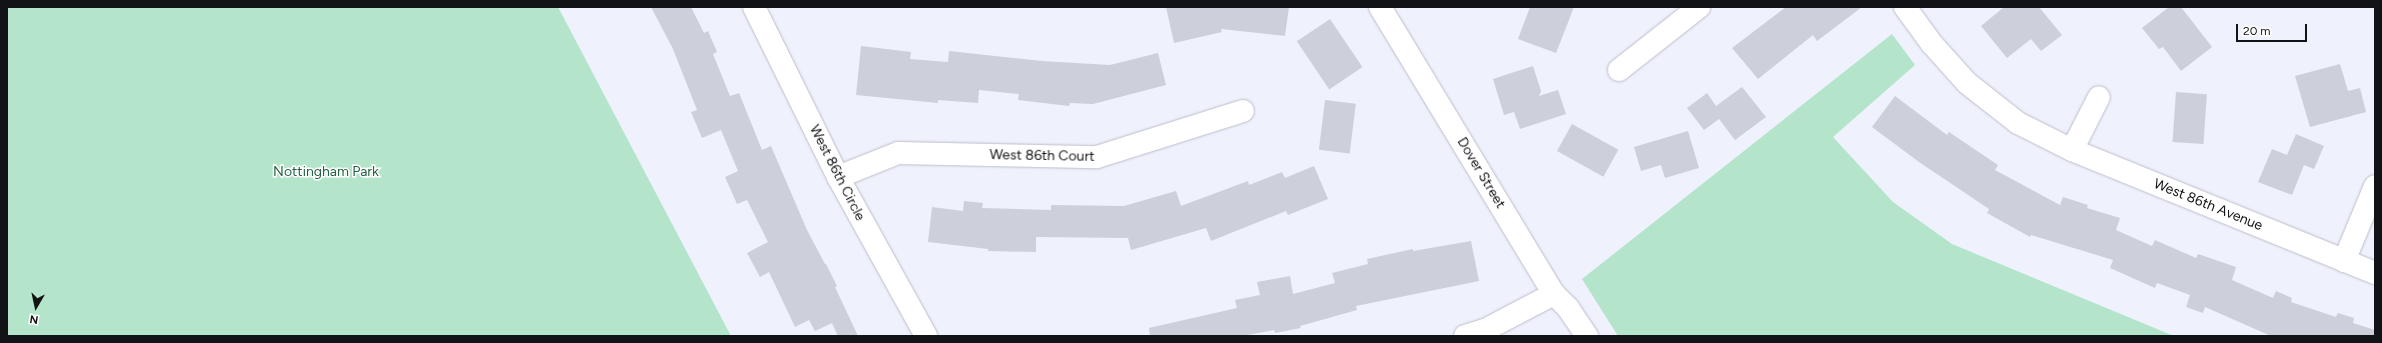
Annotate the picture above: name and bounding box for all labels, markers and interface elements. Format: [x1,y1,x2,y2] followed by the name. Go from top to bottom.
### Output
[2238,16,2309,42] scale bar
[2243,24,2271,38] text: 20 m
[806,122,868,224] street label: West 86th Circle
[1453,135,1509,211] street label: Dover Street
[989,147,1095,165] street label: West 86th Court
[273,164,379,180] park label: Nottingham Park
[2151,175,2265,235] street label: West 86th Avenue
[16,287,56,327] north arrow
[29,312,39,326] text: N

